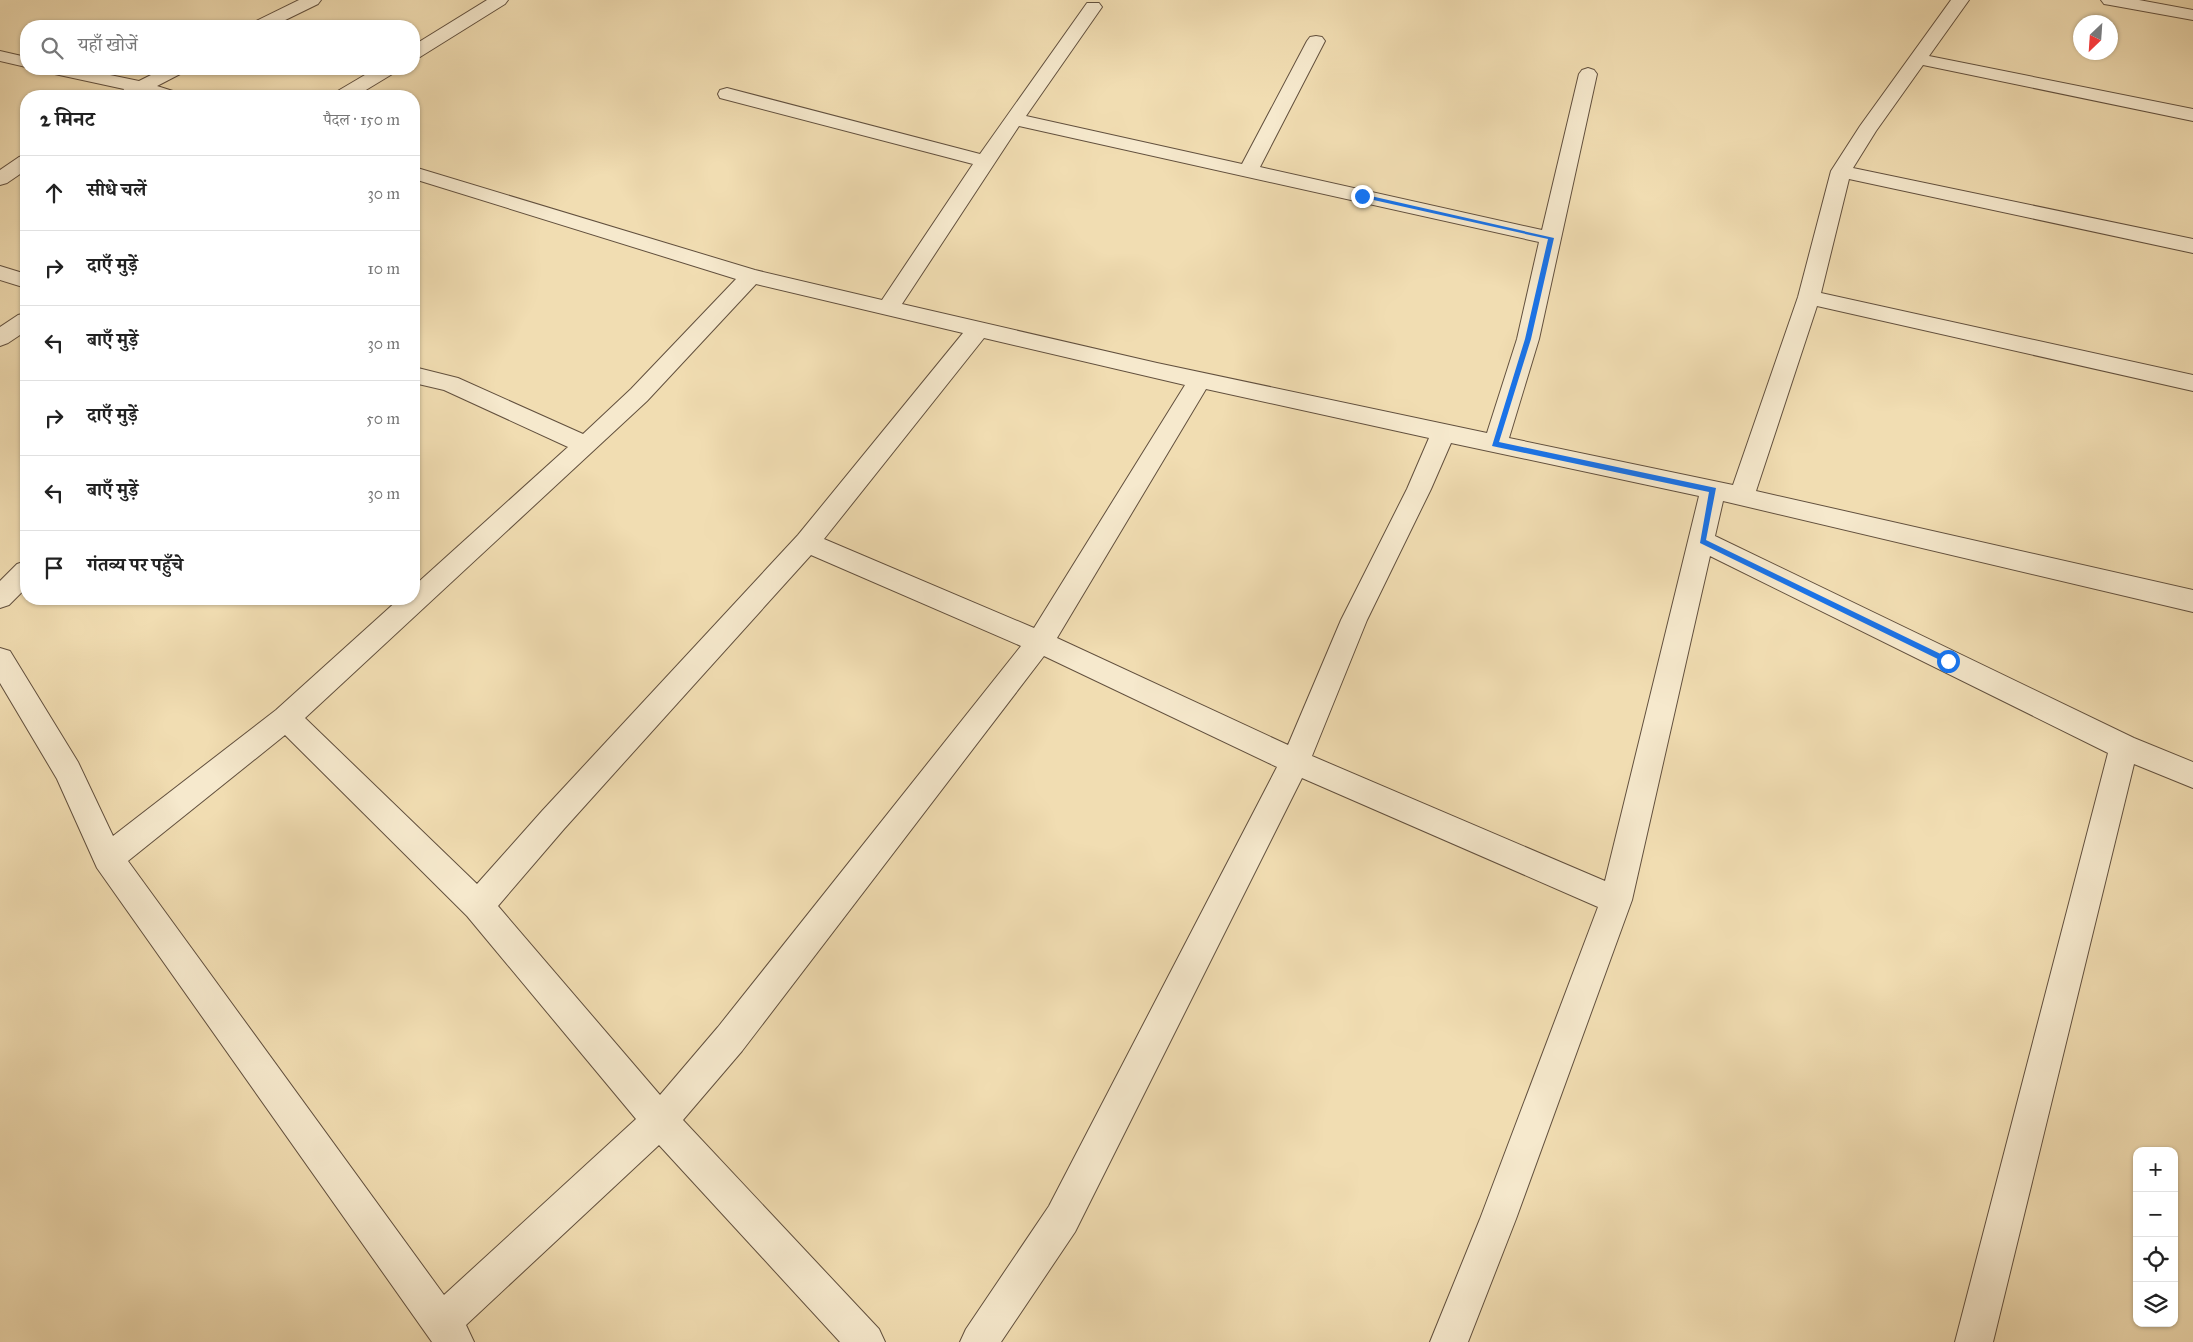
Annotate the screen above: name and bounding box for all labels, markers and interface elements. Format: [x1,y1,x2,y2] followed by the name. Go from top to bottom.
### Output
[2073,15,2118,60] north arrow
[20,20,420,75] search box
[78,33,138,56] text: यहाँ खोजें
[38,34,66,62] icon: search
[40,106,95,132] text: 2 मिनट
[324,110,400,129] text: पैदल · 150 m
[87,178,146,201] text: सीधे चलें
[40,179,68,207] icon: ahead
[367,184,400,203] text: 30 m
[1351,185,1374,208] route end
[87,253,138,276] text: दाएँ मुड़ें
[40,254,68,282] icon: right
[368,259,400,278] text: 10 m
[87,328,138,351] text: बाएँ मुड़ें
[40,329,68,357] icon: left
[367,334,400,353] text: 30 m
[87,403,138,426] text: दाएँ मुड़ें
[40,404,68,432] icon: right
[366,409,400,428] text: 50 m
[87,478,138,501] text: बाएँ मुड़ें
[40,479,68,507] icon: left
[367,484,400,503] text: 30 m
[87,553,183,576] text: गंतव्य पर पहुँचे
[40,554,68,582] icon: arrive
[1937,650,1960,673] route start
[2133,1147,2178,1327] map controls
[2133,1147,2178,1192] button: +
[2133,1192,2178,1237] button: −
[2133,1237,2178,1282] button: locate
[2133,1282,2178,1327] button: layers

